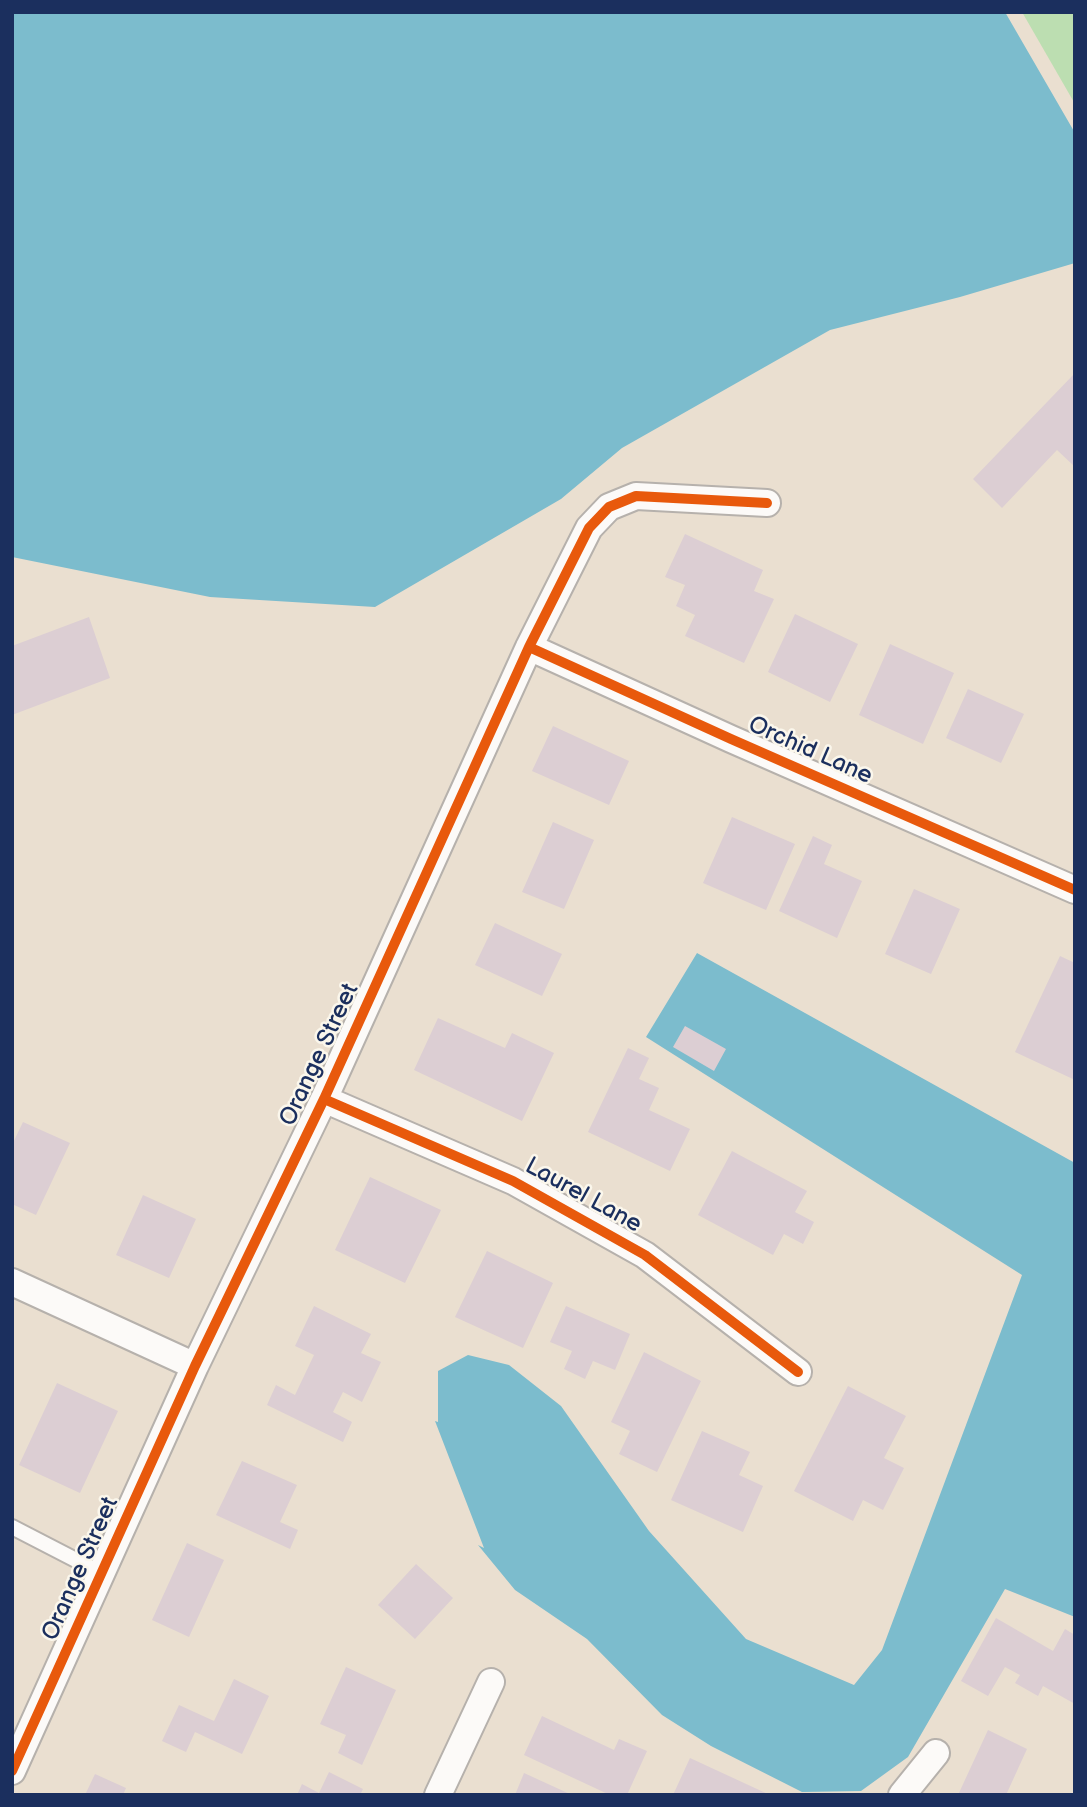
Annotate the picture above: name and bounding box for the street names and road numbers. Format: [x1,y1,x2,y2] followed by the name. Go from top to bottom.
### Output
[743,711,877,791] street label: Orchid Lane
[274,979,366,1131] street label: Orange Street
[520,1152,646,1240] street label: Laurel Lane
[37,1493,125,1645] street label: Orange Street

